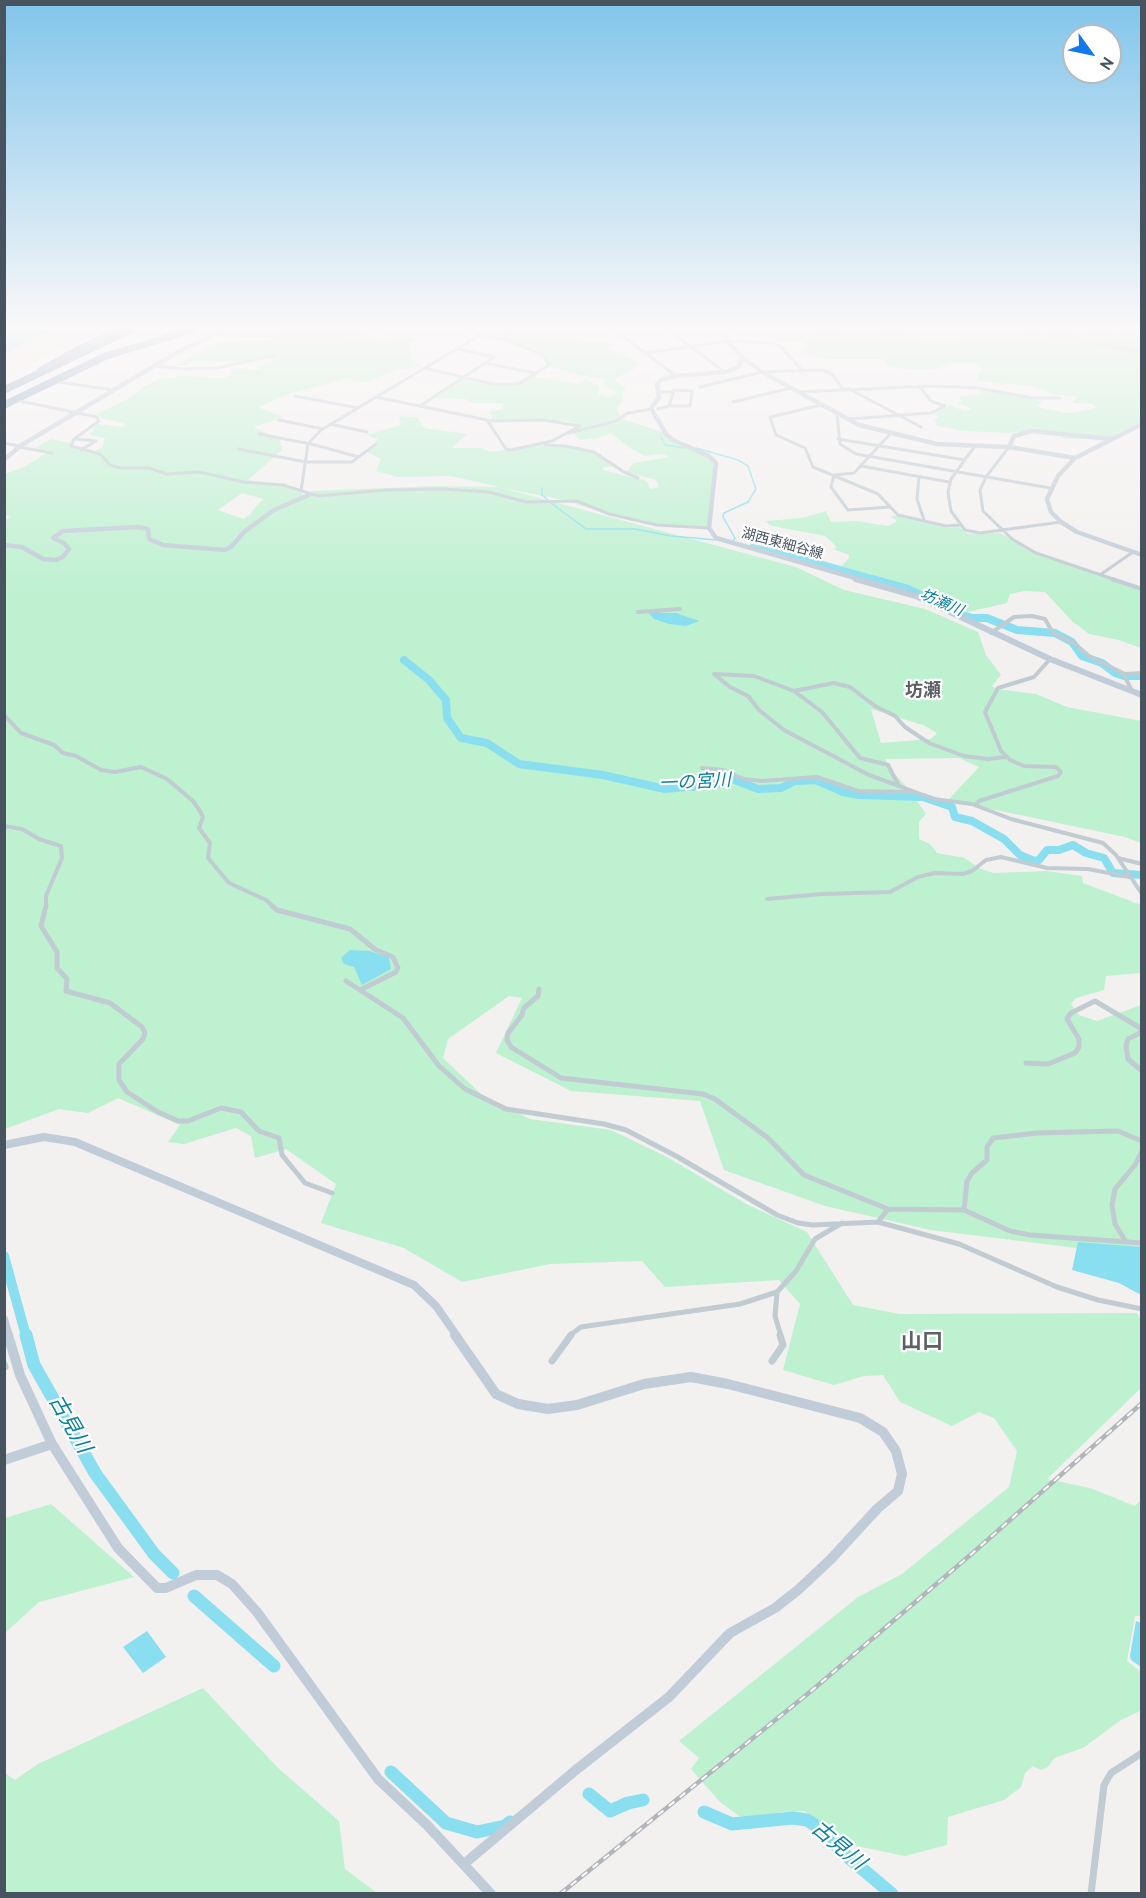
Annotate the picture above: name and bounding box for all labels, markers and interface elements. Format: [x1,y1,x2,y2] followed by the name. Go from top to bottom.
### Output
[1062,24,1122,84] north arrow
[1094,52,1117,73] text: N
[739,526,825,564] street label: 湖西東細谷線
[917,587,965,621] water label: 坊瀬川
[905,681,941,703] district label: 坊瀬
[658,771,732,797] water label: 一の宮川
[901,1331,943,1357] district label: 山口
[41,1391,95,1459] water label: 古見川
[805,1817,869,1877] water label: 古見川

